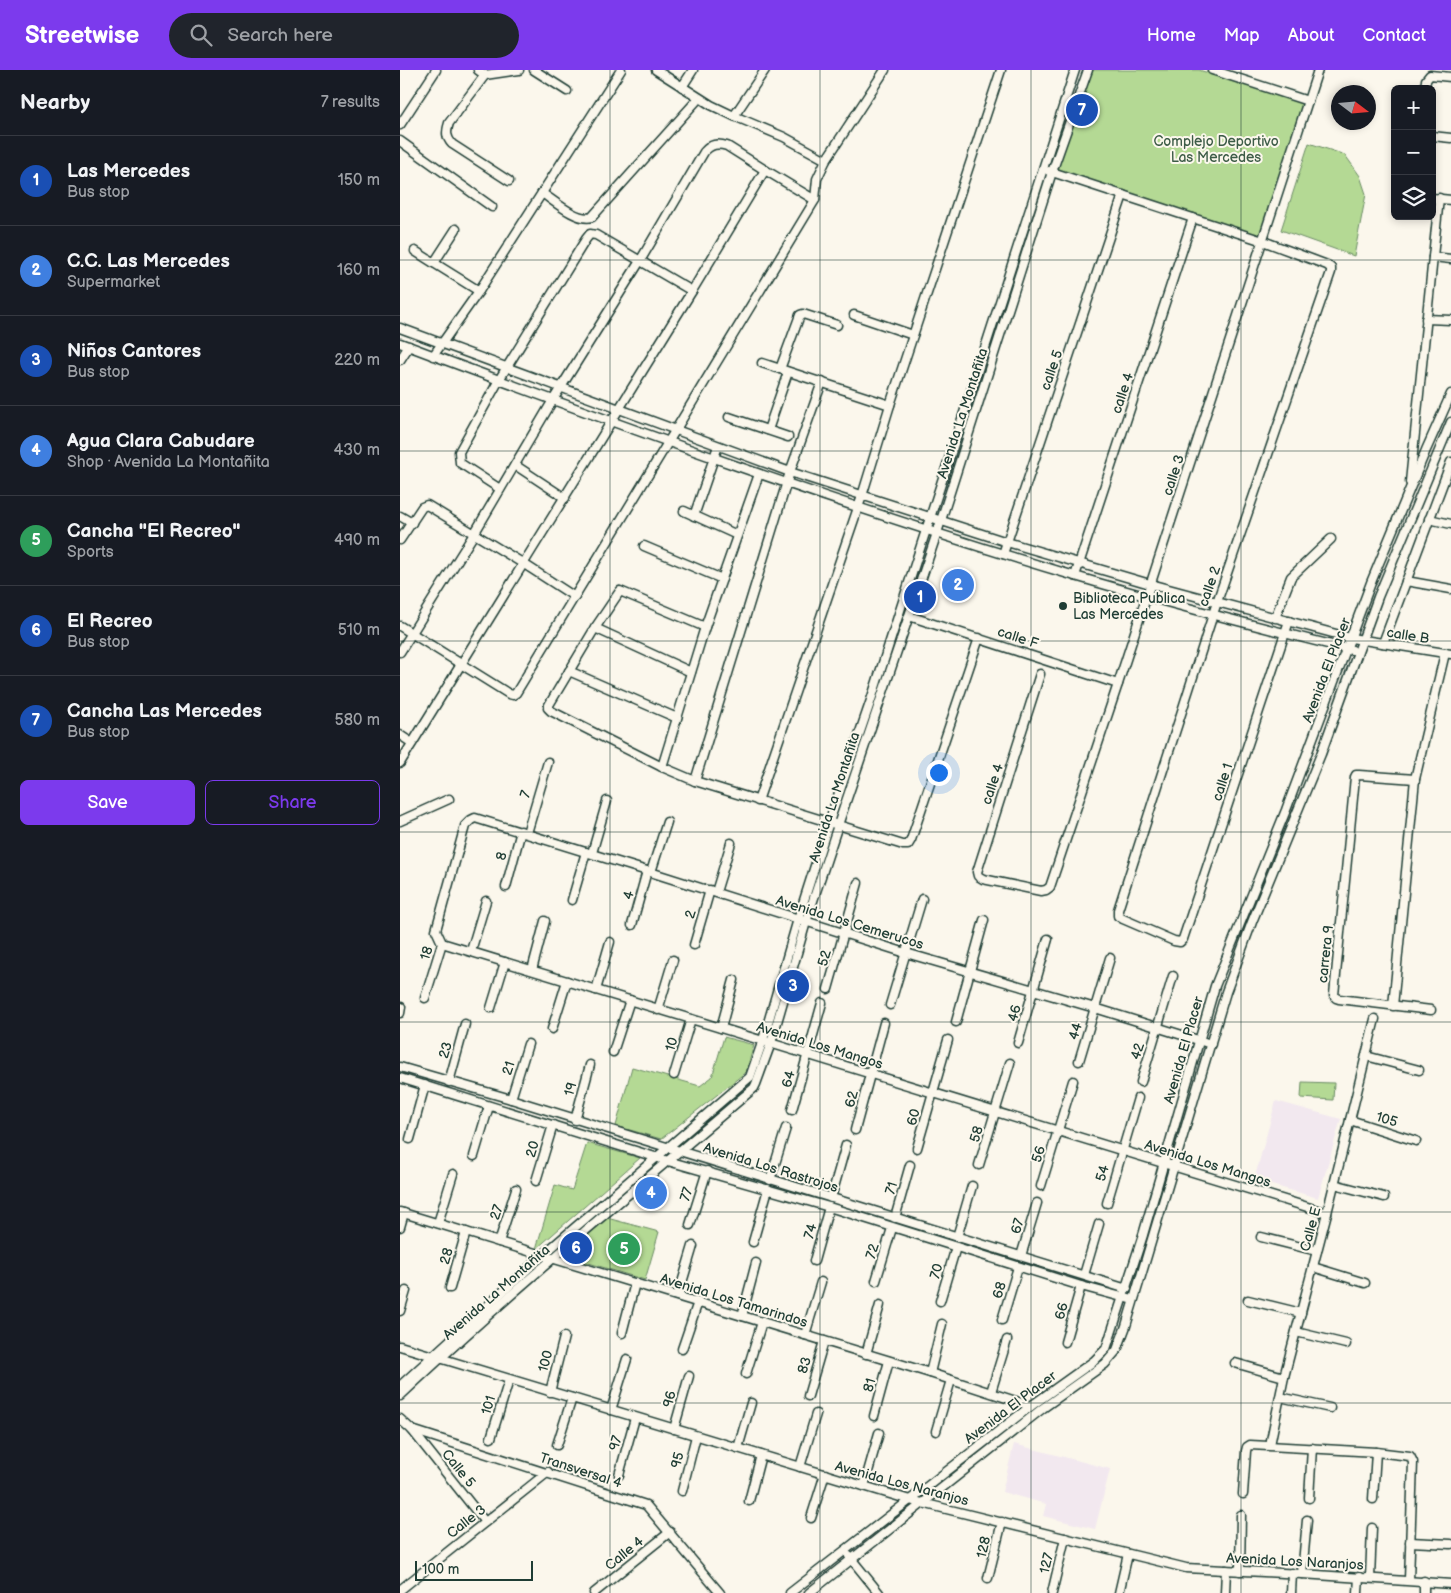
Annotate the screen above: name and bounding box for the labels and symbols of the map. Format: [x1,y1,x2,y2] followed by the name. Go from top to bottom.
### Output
[1331,85,1376,130] north arrow
[1066,91,1098,129] pin: 7
[1153,133,1279,166] park label: Complejo Deportivo Las Mercedes
[933,346,992,480] street label: Avenida La Montañita
[1037,348,1066,393] street label: calle 5
[1108,370,1137,416] street label: calle 4
[1159,452,1188,498] street label: calle 3
[1195,563,1225,609] street label: calle 2
[942,566,974,604] pin: 2
[904,578,936,616] pin: 1
[1073,590,1186,623] place label: Biblioteca Publica Las Mercedes
[1057,600,1069,612] marker: Biblioteca Publica Las Mercedes
[1299,615,1355,725] street label: Avenida El Placer
[995,623,1041,652] street label: calle F
[1385,624,1431,647] street label: calle B
[805,730,864,864] street label: Avenida La Montañita
[926,760,952,786] your location
[978,761,1007,807] street label: calle 4
[1208,761,1237,803] street label: calle 1
[516,788,535,800] street label: 7
[492,850,511,862] street label: 8
[619,888,638,902] street label: 4
[774,892,926,953] street label: Avenida Los Cemerucos
[681,907,700,921] street label: 2
[1314,924,1337,984] street label: carrera 9
[416,944,437,962] street label: 18
[814,947,835,968] street label: 52
[777,967,809,1005] pin: 3
[1160,994,1207,1106] street label: Avenida El Placer
[1004,1002,1025,1024] street label: 46
[755,1018,885,1073] street label: Avenida Los Mangos
[1065,1020,1086,1042] street label: 44
[661,1035,682,1053] street label: 10
[435,1040,456,1060] street label: 23
[1127,1040,1148,1062] street label: 42
[498,1059,519,1077] street label: 21
[778,1068,799,1090] street label: 64
[561,1080,580,1098] street label: 19
[841,1088,862,1109] street label: 62
[903,1107,924,1128] street label: 60
[1374,1108,1400,1131] street label: 105
[966,1124,987,1144] street label: 58
[1143,1136,1273,1191] street label: Avenida Los Mangos
[522,1139,543,1159] street label: 20
[701,1139,840,1196] street label: Avenida Los Rastrojos
[1028,1143,1049,1165] street label: 56
[1092,1162,1113,1183] street label: 54
[635,1174,667,1212] pin: 4
[882,1180,901,1196] street label: 71
[676,1185,697,1203] street label: 77
[486,1202,507,1222] street label: 27
[1296,1205,1325,1253] street label: Calle E
[1007,1216,1028,1236] street label: 67
[800,1221,821,1241] street label: 74
[560,1229,592,1267] pin: 6
[608,1230,640,1268] pin: 5
[439,1241,553,1343] street label: Avenida La Montañita
[862,1241,883,1261] street label: 72
[436,1246,457,1266] street label: 28
[926,1262,947,1281] street label: 70
[658,1270,810,1331] street label: Avenida Los Tamarindos
[989,1280,1010,1301] street label: 68
[1051,1300,1072,1322] street label: 66
[534,1348,557,1374] street label: 100
[794,1355,815,1376] street label: 83
[961,1367,1060,1447] street label: Avenida El Placer
[859,1376,880,1394] street label: 81
[659,1388,680,1409] street label: 96
[478,1394,499,1417] street label: 101
[605,1433,626,1453] street label: 97
[438,1446,479,1491] street label: Calle 5
[538,1449,625,1492] street label: Transversal 4
[667,1450,688,1470] street label: 95
[833,1457,971,1510] street label: Avenida Los Naranjos
[443,1501,489,1542] street label: Calle 3
[602,1532,647,1574] street label: Calle 4
[973,1535,994,1560] street label: 128
[1226,1549,1364,1574] street label: Avenida Los Naranjos
[1036,1551,1057,1575] street label: 127
[415,1558,532,1581] scale bar

